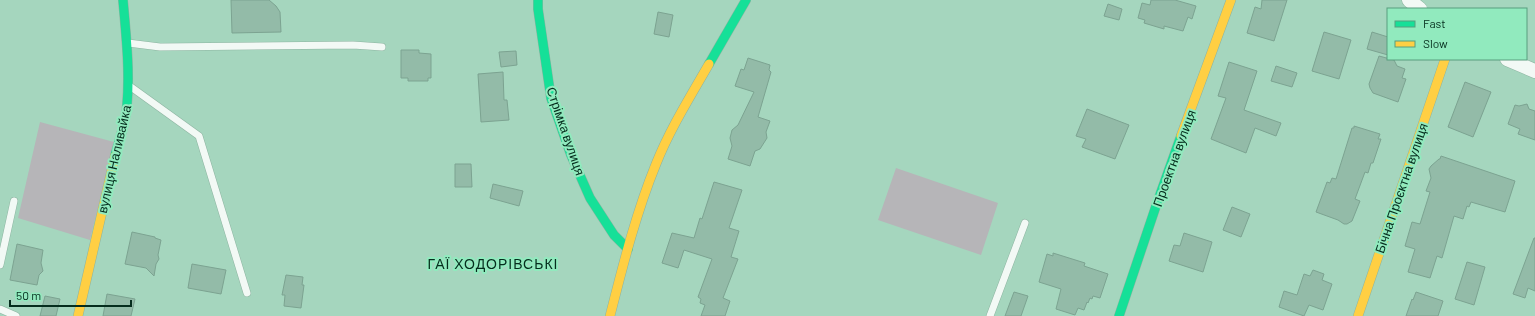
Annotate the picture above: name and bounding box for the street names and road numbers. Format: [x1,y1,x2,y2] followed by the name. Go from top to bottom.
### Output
[543,85,589,177] street label: Стрімка вулиця
[94,103,134,215] street label: вулиця Наливайка
[1149,107,1199,209] street label: Проектна вулиця
[1371,121,1431,255] street label: Бічна Проєктна вулиця

